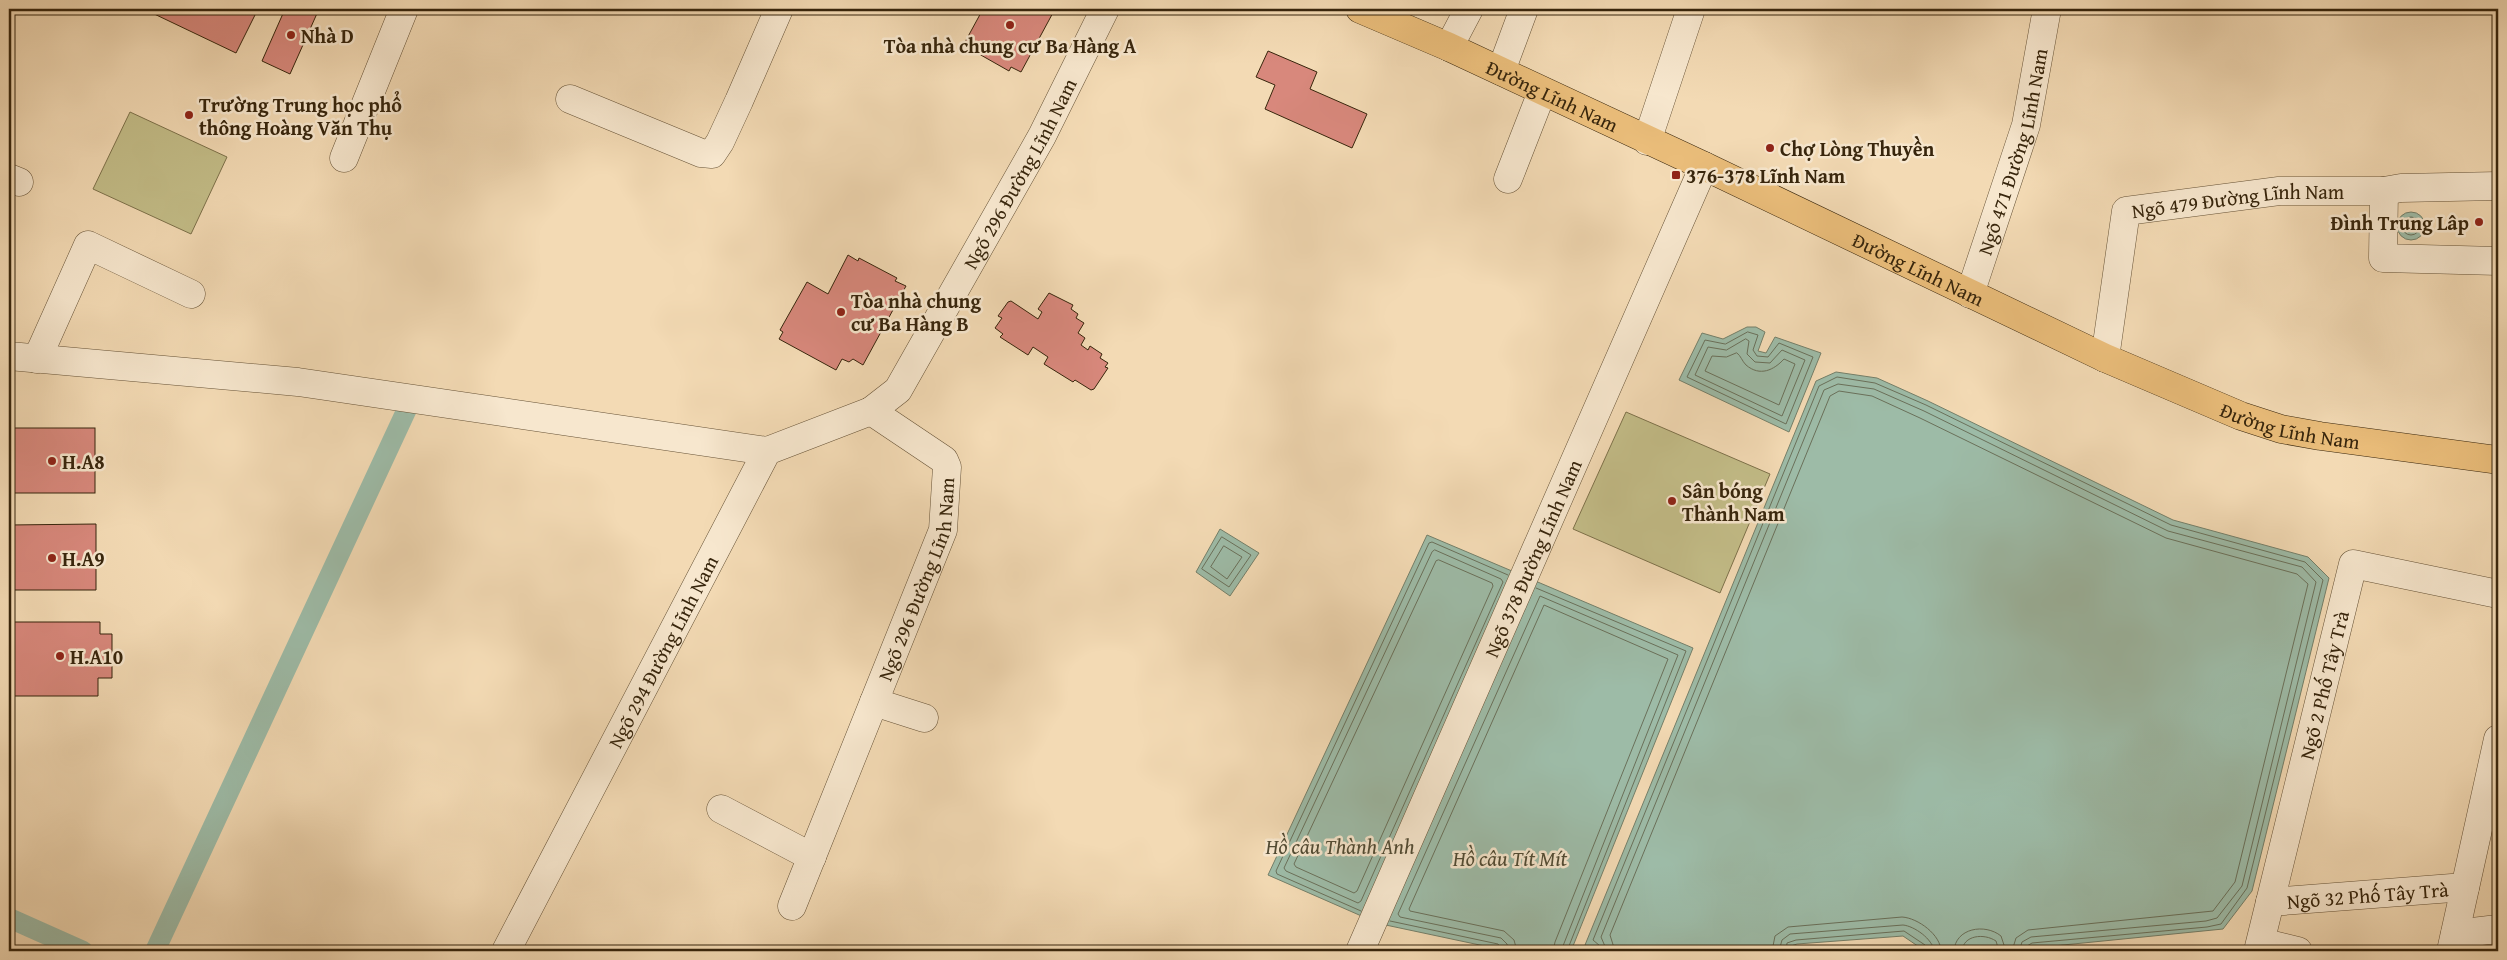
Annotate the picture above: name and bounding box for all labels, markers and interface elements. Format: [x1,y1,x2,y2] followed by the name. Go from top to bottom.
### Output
[1004,19,1016,31] marker: Tòa nhà chung cư Ba Hàng A
[301,21,354,50] place label: Nhà D
[285,29,297,41] marker: Nhà D
[884,31,1137,60] place label: Tòa nhà chung cư Ba Hàng A
[1970,45,2054,259] street label: Ngõ 471 Đường Lĩnh Nam
[1482,52,1624,139] street label: Đường Lĩnh Nam
[955,72,1083,274] street label: Ngõ 296 Đường Lĩnh Nam
[199,90,402,142] place label: Trường Trung học phổ thông Hoàng Văn Thụ
[183,109,195,121] marker: Trường Trung học phổ thông Hoàng Văn Thụ
[1780,134,1935,163] place label: Chợ Lòng Thuyền
[1764,142,1776,154] marker: Chợ Lòng Thuyền
[1686,161,1845,190] place label: 376-378 Lĩnh Nam
[1670,169,1682,181] marker: 376-378 Lĩnh Nam
[2130,177,2345,225] street label: Ngõ 479 Đường Lĩnh Nam
[2330,208,2469,237] place label: Đình Trung Lâp
[2473,216,2485,228] marker: Đình Trung Lâp
[1848,225,1990,313] street label: Đường Lĩnh Nam
[851,286,981,338] place label: Tòa nhà chung cư Ba Hàng B
[835,306,847,318] marker: Tòa nhà chung cư Ba Hàng B
[2216,394,2362,456] street label: Đường Lĩnh Nam
[62,447,105,476] place label: H.A8
[1476,454,1589,662] street label: Ngõ 378 Đường Lĩnh Nam
[46,455,58,467] marker: H.A8
[870,476,961,685] street label: Ngõ 296 Đường Lĩnh Nam
[1682,476,1785,528] place label: Sân bóng Thành Nam
[1666,495,1678,507] marker: Sân bóng Thành Nam
[62,544,105,573] place label: H.A9
[600,549,725,753] street label: Ngõ 294 Đường Lĩnh Nam
[46,552,58,564] marker: H.A9
[2291,607,2356,762] street label: Ngõ 2 Phố Tây Trà
[70,642,123,671] place label: H.A10
[54,650,66,662] marker: H.A10
[1264,831,1415,862] water label: Hồ câu Thành Anh
[1452,843,1568,874] water label: Hồ câu Tít Mít
[2286,874,2450,915] street label: Ngõ 32 Phố Tây Trà

